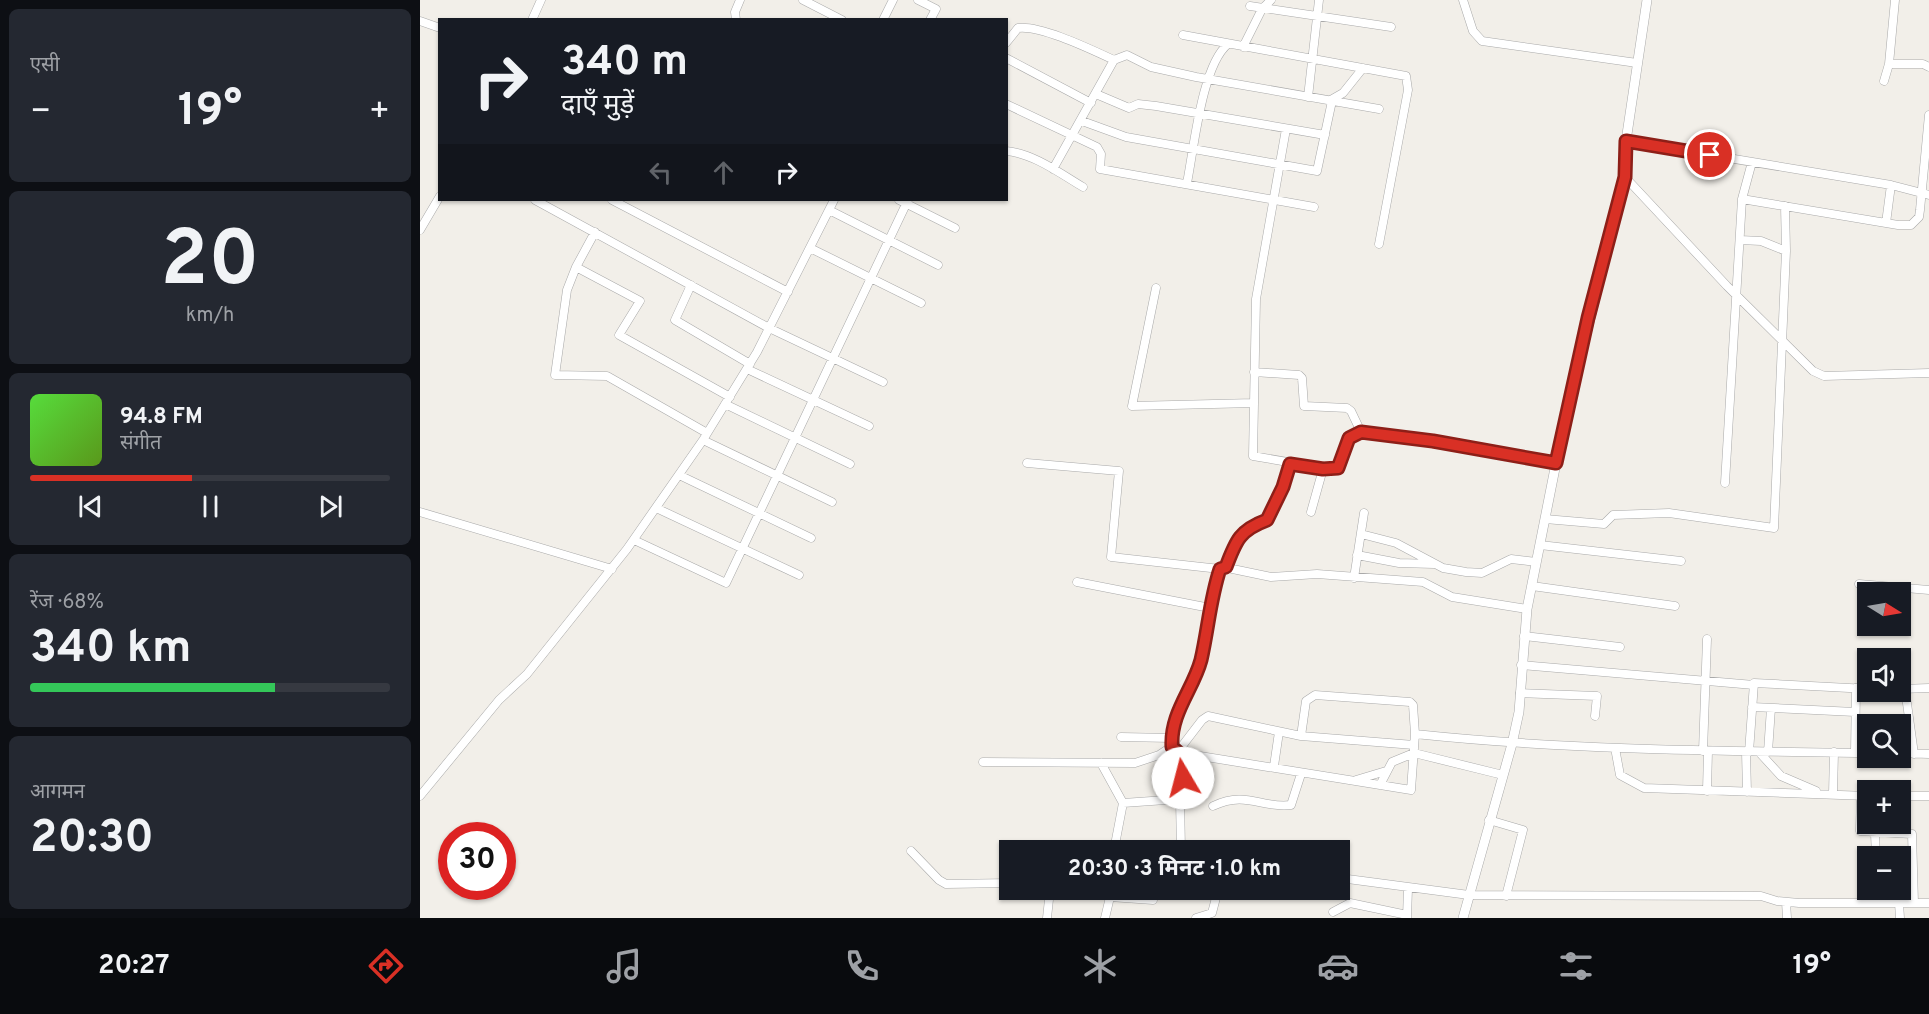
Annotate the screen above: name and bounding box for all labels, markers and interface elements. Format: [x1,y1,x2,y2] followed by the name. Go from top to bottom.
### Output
[561,37,688,90] text: 340 m
[462,42,540,120] icon: right
[30,53,60,79] text: एसी
[178,84,242,141] text: 19°
[561,89,634,123] text: दाएँ मुड़ें
[30,92,51,134] text: −
[369,92,390,134] text: +
[1684,129,1735,180] pin
[1693,138,1726,171] icon: arrive
[644,156,677,189] icon: left
[707,156,740,189] icon: ahead
[770,156,803,189] icon: right
[161,214,259,313] text: 20
[186,303,234,329] text: km/h
[120,404,203,431] text: 94.8 FM
[120,431,161,457] text: संगीत
[74,490,107,523] icon: previous
[194,490,227,523] icon: pause
[314,490,347,523] icon: next
[1857,582,1911,636] north arrow
[1857,582,1911,900] map controls
[30,590,104,616] text: रेंज · 68%
[30,621,191,678] text: 340 km
[1857,648,1911,702] button: sound
[1857,714,1911,768] button: search
[1151,746,1215,810] position arrow
[30,780,85,806] text: आगमन
[1857,780,1911,834] button: +
[30,811,154,868] text: 20:30
[438,822,516,900] speed limit sign: 30
[1857,846,1911,900] button: −
[1068,856,1281,883] text: 20:30 · 3 मिनट · 1.0 km
[365,945,407,987] icon: directions
[603,945,645,987] icon: music
[841,945,883,987] icon: phone
[1079,945,1121,987] icon: climate
[1317,945,1359,987] icon: car
[1555,945,1597,987] icon: filters
[98,949,169,983] text: 20:27
[1792,949,1831,983] text: 19°

